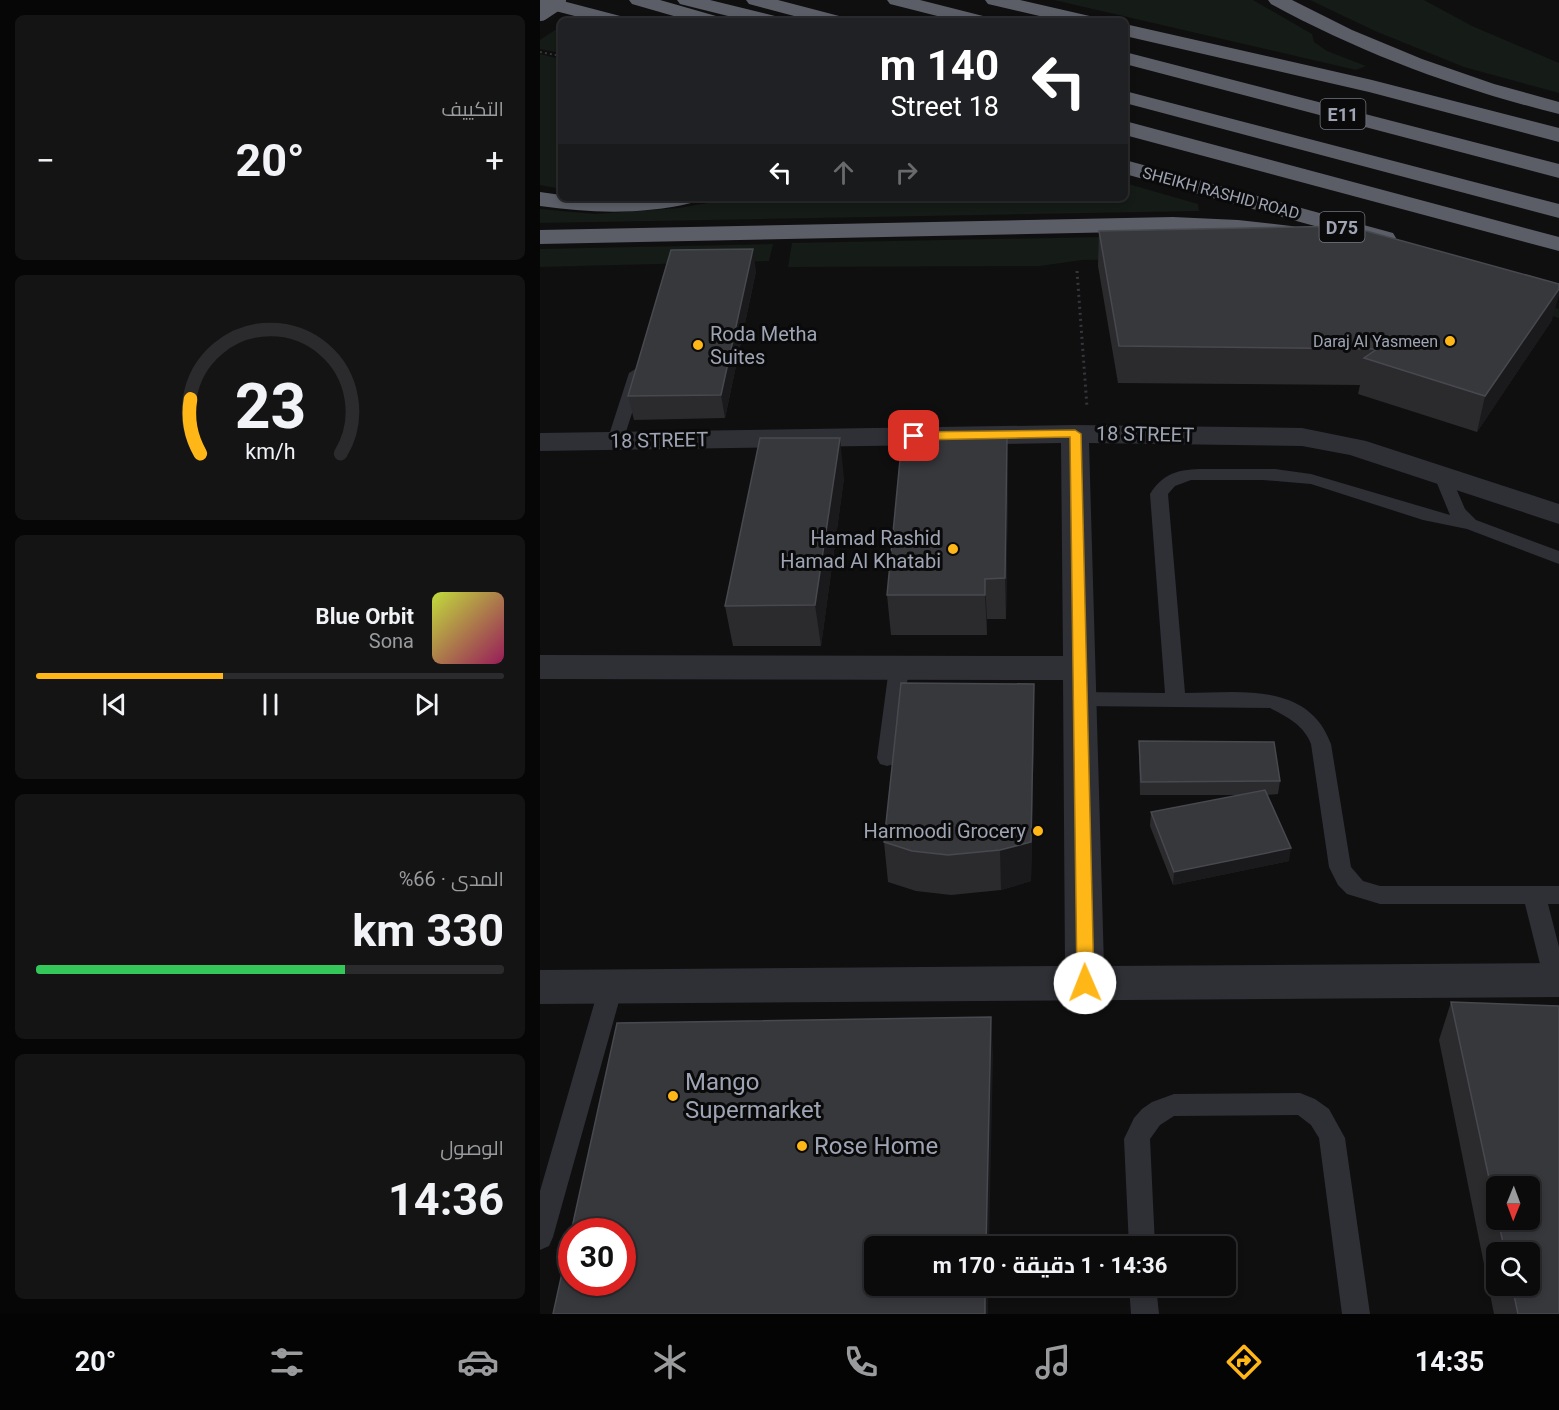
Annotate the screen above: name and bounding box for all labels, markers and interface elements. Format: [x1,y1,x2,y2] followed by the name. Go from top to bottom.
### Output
[880,41,999,90] text: 140 m
[1020,42,1098,120] icon: left
[891,91,999,123] text: 18 Street
[441,97,504,121] text: التكييف
[1320,99,1366,129] road number: E11
[235,134,305,187] text: 20°
[36,141,55,180] text: −
[485,141,504,180] text: +
[764,156,797,189] icon: left
[827,156,860,189] icon: ahead
[890,156,923,189] icon: right
[1141,163,1301,223] street label: SHEIKH RASHID ROAD
[1320,212,1364,242] road number: D75
[710,322,817,369] place label: Roda Metha Suites
[1313,332,1438,351] place label: Daraj Al Yasmeen
[1443,334,1457,348] marker: Daraj Al Yasmeen
[691,338,705,352] marker: Roda Metha Suites
[234,370,306,443] text: 23
[888,410,939,461] pin
[897,419,930,452] icon: arrive
[1096,421,1194,447] street label: 18 STREET
[610,427,708,453] street label: 18 STREET
[245,440,295,465] text: km/h
[780,526,941,573] place label: Hamad Rashid Hamad Al Khatabi
[946,542,960,556] marker: Hamad Rashid Hamad Al Khatabi
[316,604,414,629] text: Blue Orbit
[369,629,414,653] text: Sona
[98,688,131,721] icon: previous
[254,688,287,721] icon: pause
[410,688,443,721] icon: next
[864,819,1027,843] place label: Harmoodi Grocery
[1031,824,1045,838] marker: Harmoodi Grocery
[399,867,504,891] text: المدى · 66%
[352,904,504,957] text: 330 km
[1053,951,1117,1015] position arrow
[685,1068,822,1124] place label: Mango Supermarket
[666,1089,680,1103] marker: Mango Supermarket
[814,1132,938,1160] place label: Rose Home
[440,1136,504,1160] text: الوصول
[795,1139,809,1153] marker: Rose Home
[388,1173,504,1226] text: 14:36
[1486,1176,1540,1230] north arrow
[1486,1176,1540,1296] map controls
[558,1218,636,1296] speed limit sign: 30
[1486,1242,1540,1296] button: search
[933,1253,1167,1278] text: 14:36 · 1 دقيقة · 170 m
[266,1341,308,1383] icon: filters
[457,1341,499,1383] icon: car
[649,1341,691,1383] icon: climate
[840,1341,882,1383] icon: phone
[1032,1341,1074,1383] icon: music
[1223,1341,1265,1383] icon: directions
[75,1346,116,1378] text: 20°
[1415,1346,1484,1378] text: 14:35

